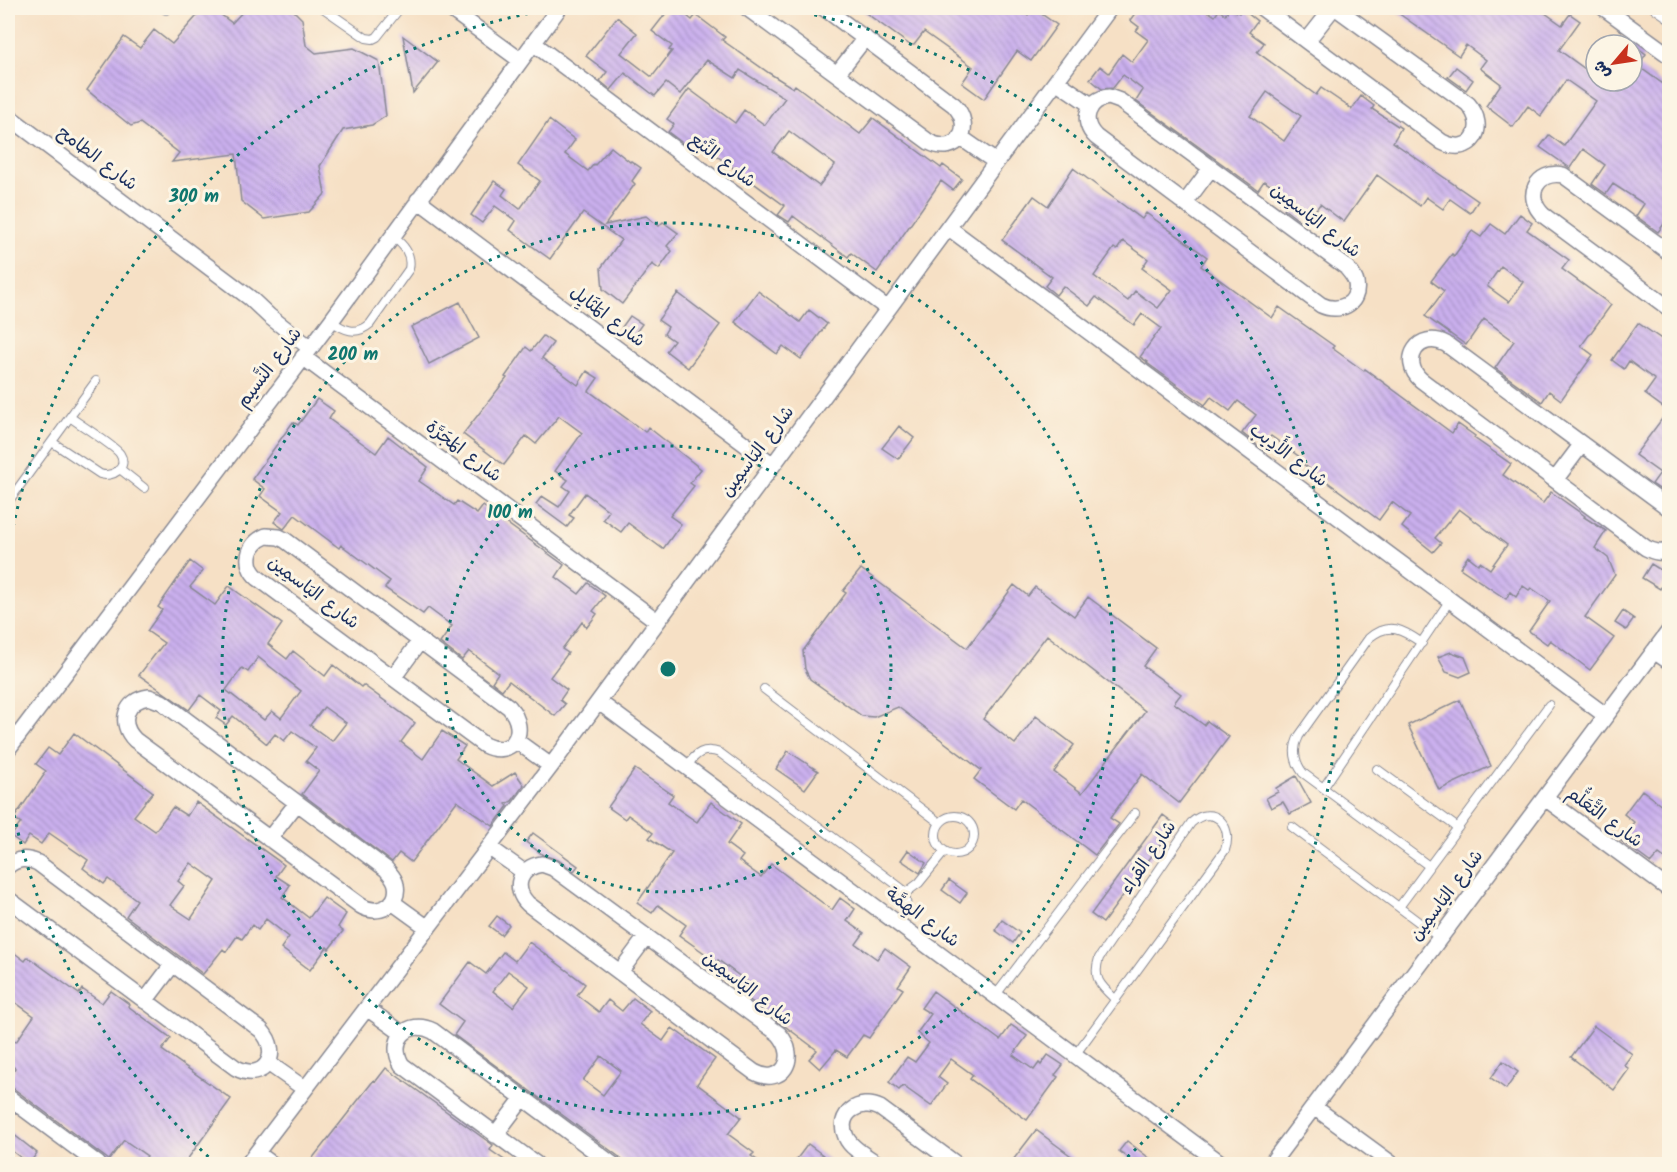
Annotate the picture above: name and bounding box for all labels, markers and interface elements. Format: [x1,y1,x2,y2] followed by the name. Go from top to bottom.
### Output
[1584,33,1644,93] north arrow
[1587,56,1617,83] text: ش
[51,119,143,199] street label: شارع الطامح
[682,126,762,196] street label: شارع النَّبْع
[1263,176,1367,266] street label: شارع اليَاسمِين
[168,183,219,212] text: 300 m
[563,279,651,355] street label: شارع المَثَايِل
[230,321,310,415] street label: شارع النَّسيم
[328,341,379,370] text: 200 m
[714,400,802,504] street label: شارع اليَاسمِين
[419,414,507,490] street label: شارع المَجَرَّة
[1242,414,1335,495] street label: شارع الأَدِيب
[487,499,533,528] text: 100 m
[261,549,365,637] street label: شارع اليَاسمِين
[658,659,678,679] centre of rings
[1560,777,1651,856] street label: شارع التَّعَلُّم
[1114,815,1184,901] street label: شارع القراء
[1403,844,1491,948] street label: شارع اليَاسمِين
[879,880,965,956] street label: شارع الهِمَّة
[695,944,799,1034] street label: شارع اليَاسمِين

